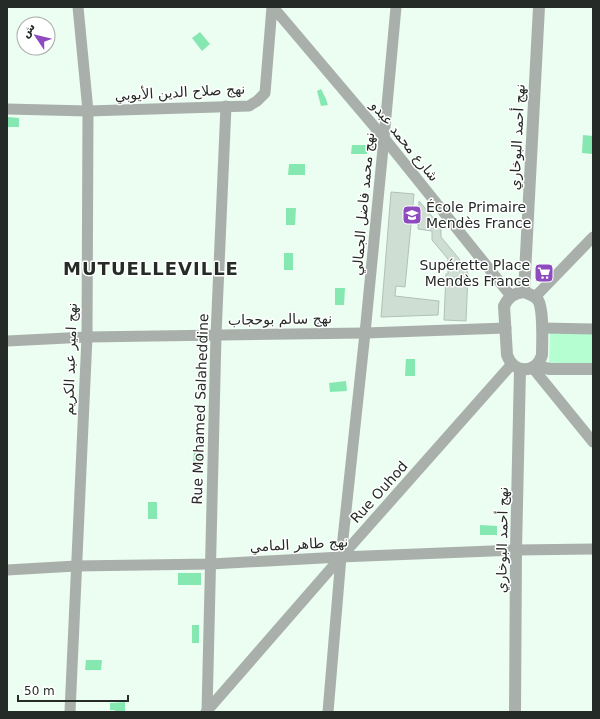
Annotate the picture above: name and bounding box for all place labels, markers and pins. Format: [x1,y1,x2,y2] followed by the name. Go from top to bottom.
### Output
[426,199,531,231] place label: École Primaire Mendès France
[401,204,423,226] school or university icon: École Primaire Mendès France
[419,257,530,289] place label: Supérette Place Mendès France
[533,262,555,284] supermarket icon: Supérette Place Mendès France

